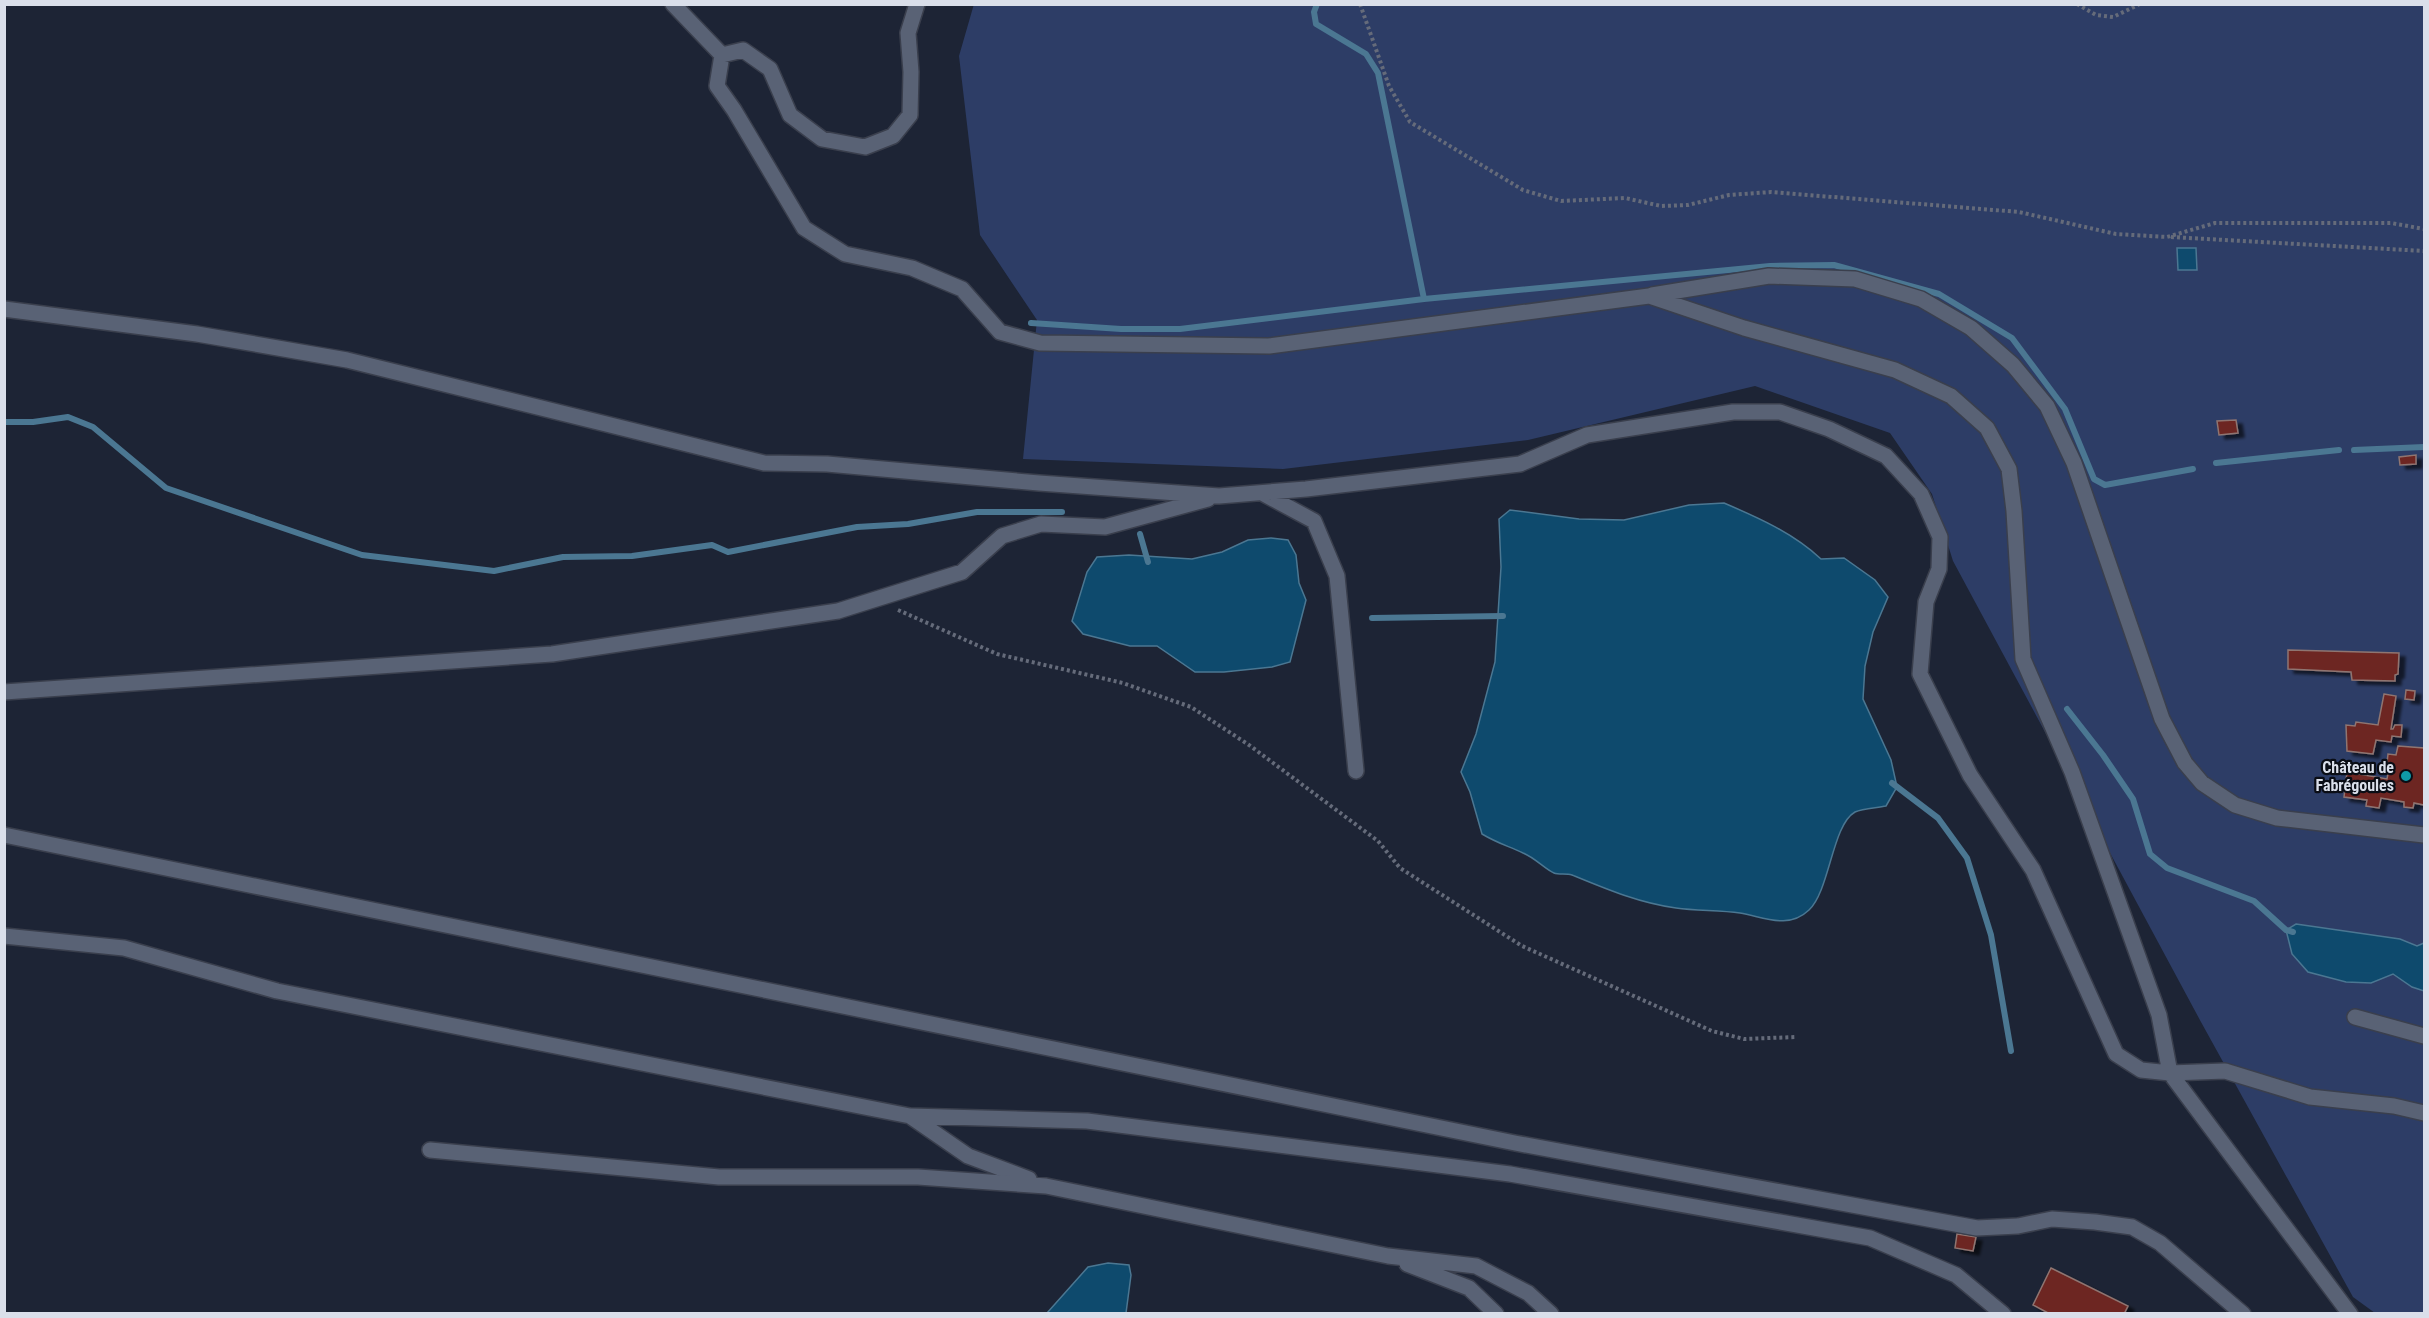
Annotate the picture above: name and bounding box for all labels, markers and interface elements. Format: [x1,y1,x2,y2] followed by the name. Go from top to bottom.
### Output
[2316,758,2394,795] place label: Château de Fabrégoules
[2399,769,2413,783] marker: Château de Fabrégoules

